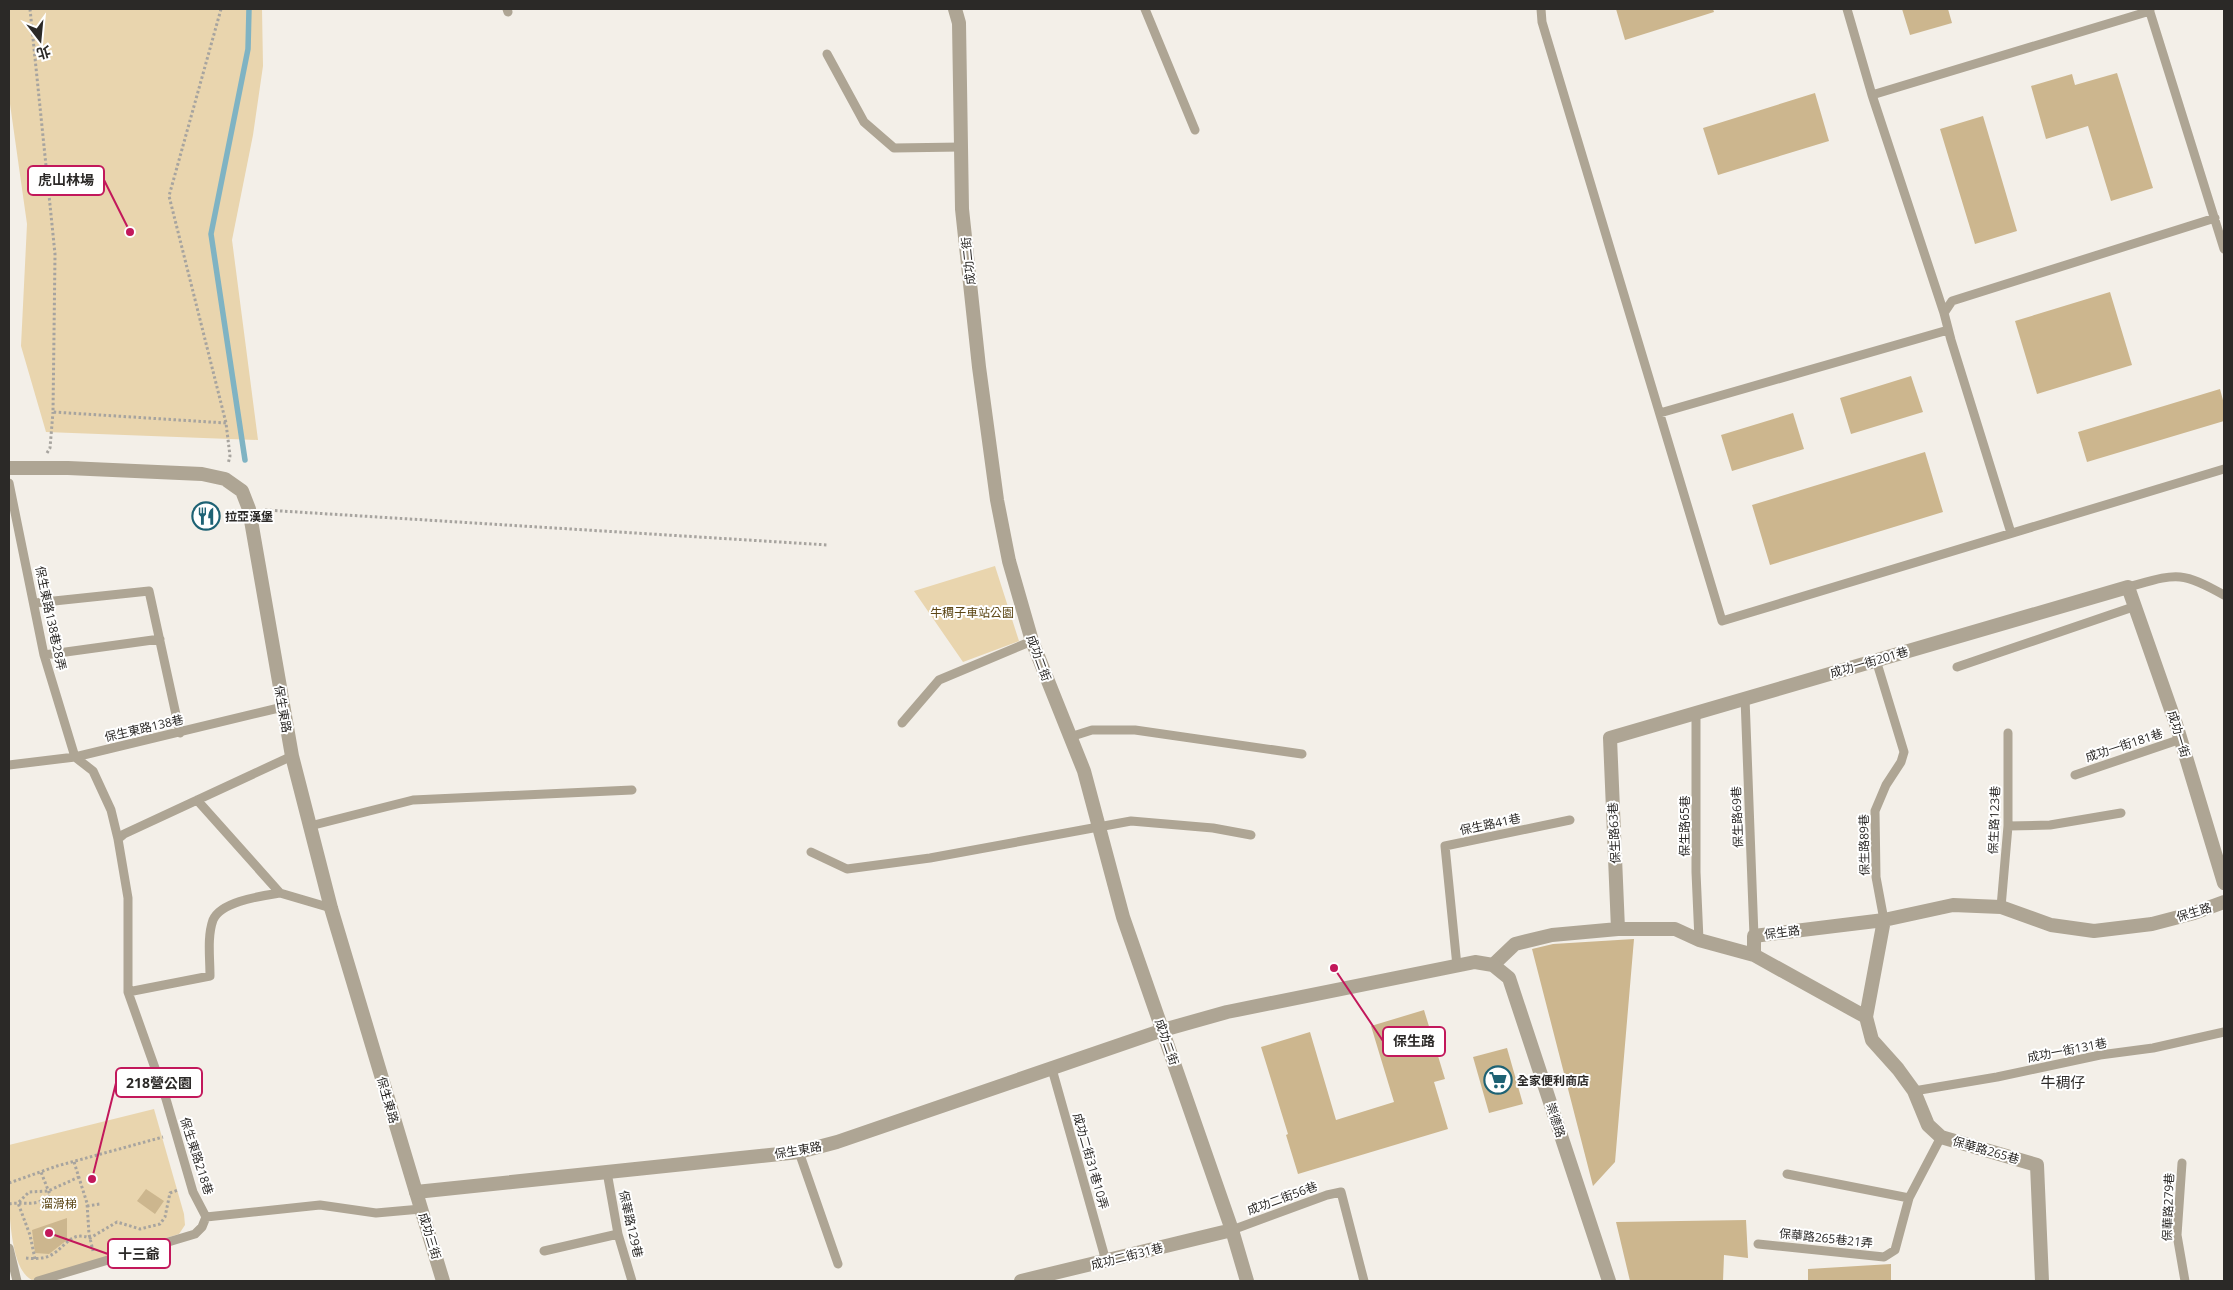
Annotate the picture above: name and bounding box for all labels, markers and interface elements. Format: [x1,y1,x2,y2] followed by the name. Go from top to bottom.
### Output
[15,15,65,65] north arrow
[34,42,53,64] text: 北
[28,166,104,195] callout: 虎山林場
[38,170,94,189] text: 虎山林場
[957,236,979,286] street label: 成功二街
[191,501,221,531] restaurant icon: 拉亞漢堡
[225,508,273,525] place label: 拉亞漢堡
[32,564,70,672] street label: 保生東路138巷28弄
[930,604,1014,621] park label: 牛稠子車站公園
[1023,633,1055,683] street label: 成功二街
[1828,643,1910,681] street label: 成功一街201巷
[270,684,296,734] street label: 保生東路
[2164,709,2194,759] street label: 成功一街
[103,711,185,745] street label: 保生東路138巷
[2083,724,2165,766] street label: 成功一街181巷
[1984,785,2004,855] street label: 保生路123巷
[1727,786,1747,848] street label: 保生路69巷
[1676,795,1693,857] street label: 保生路65巷
[1604,802,1624,864] street label: 保生路63巷
[1458,809,1522,839] street label: 保生路41巷
[1855,814,1873,876] street label: 保生路89巷
[2174,899,2214,925] street label: 保生路
[1763,921,1801,943] street label: 保生路
[1151,1017,1183,1067] street label: 成功二街
[1383,1027,1445,1056] callout: 保生路
[1393,1031,1435,1050] text: 保生路
[2026,1034,2108,1066] street label: 成功一街131巷
[1483,1065,1513,1095] supermarket icon: 全家便利商店
[116,1068,202,1097] callout: 218營公園
[1517,1072,1589,1089] place label: 全家便利商店
[2040,1072,2086,1092] district label: 牛稠仔
[126,1073,192,1092] text: 218營公園
[373,1075,403,1125] street label: 保生東路
[1542,1100,1570,1140] street label: 崇德路
[1069,1111,1113,1211] street label: 成功二街31巷10弄
[176,1115,218,1197] street label: 保生東路218巷
[1951,1132,2021,1168] street label: 保華路265巷
[773,1137,823,1163] street label: 保生東路
[2158,1172,2178,1242] street label: 保華路279巷
[1244,1177,1320,1219] street label: 成功二街56巷
[615,1189,647,1259] street label: 保華路129巷
[41,1195,77,1212] park label: 溜滑梯
[415,1211,445,1261] street label: 成功三街
[1778,1225,1874,1251] street label: 保華路265巷21弄
[108,1239,170,1268] callout: 十三爺
[1089,1239,1165,1273] street label: 成功二街31巷
[118,1244,160,1263] text: 十三爺

